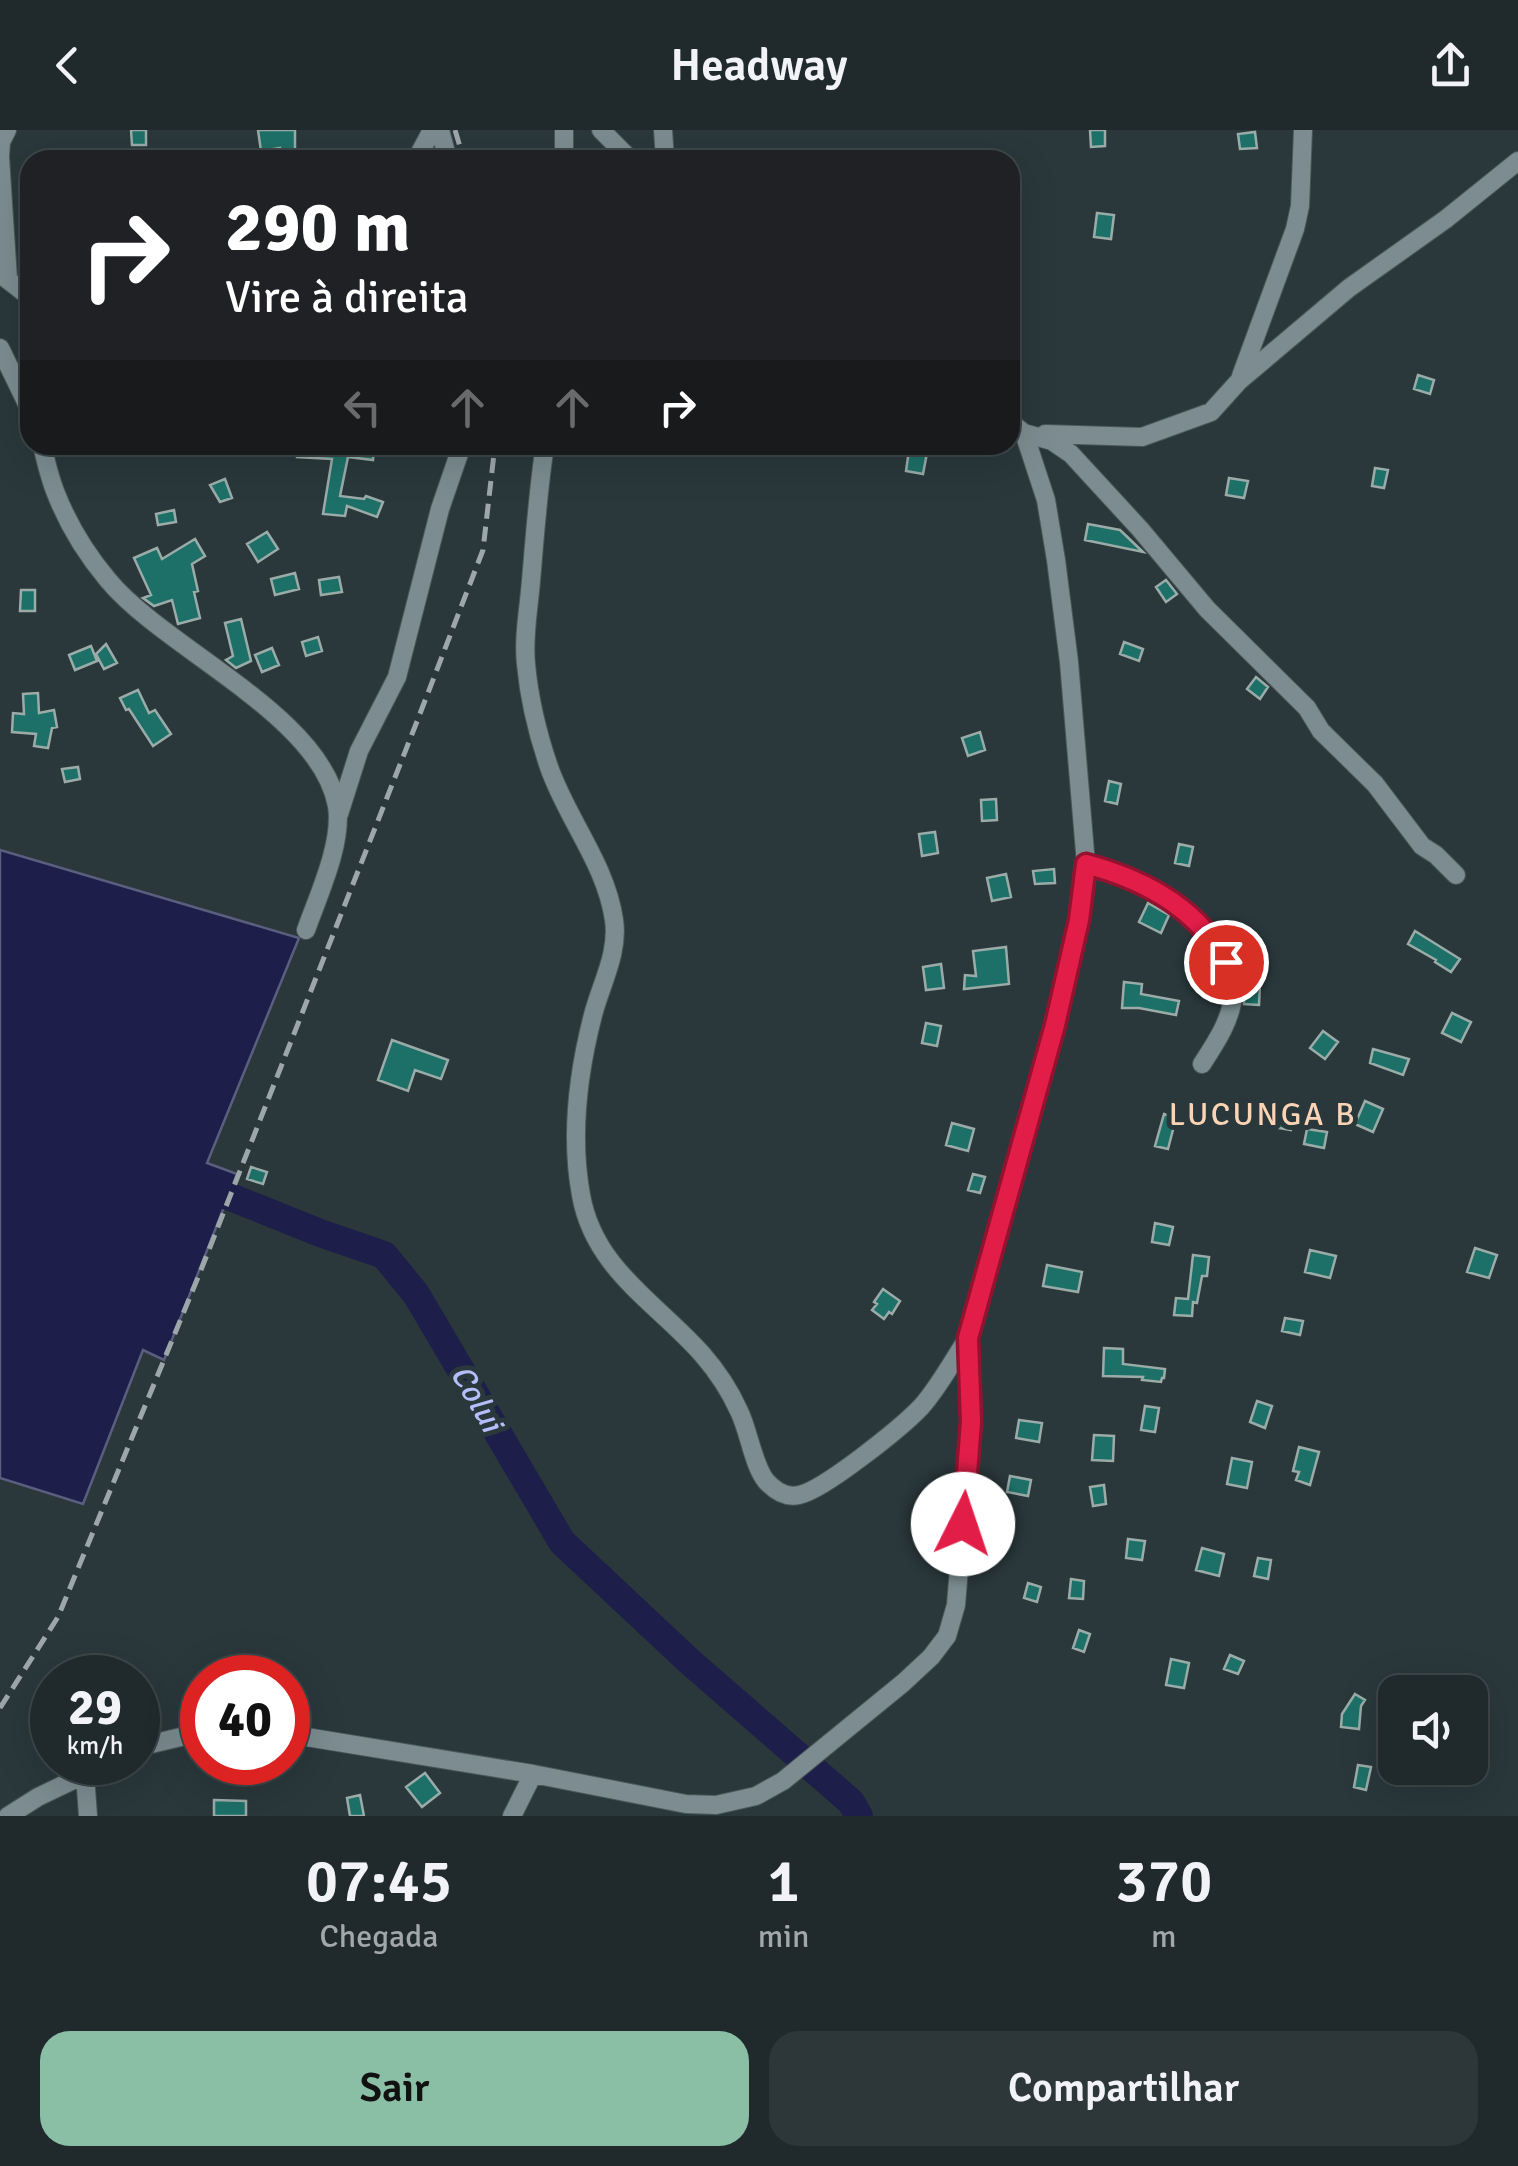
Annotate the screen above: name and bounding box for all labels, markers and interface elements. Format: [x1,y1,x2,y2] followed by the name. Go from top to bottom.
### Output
[40,38,95,93] icon: back
[671,38,847,93] text: Headway
[1423,38,1478,93] icon: share
[225,184,410,270] text: 290 m
[60,190,190,320] icon: right
[225,270,469,325] text: Vire à direita
[335,380,390,435] icon: left
[440,380,495,435] icon: ahead
[545,380,600,435] icon: ahead
[650,380,705,435] icon: right
[1184,920,1269,1005] pin
[1199,935,1254,990] icon: arrive
[1169,1095,1357,1134] district label: LUCUNGA B
[442,1358,513,1442] water label: Colui
[911,1472,1015,1576] position arrow
[180,1655,310,1785] speed limit sign: 40
[1378,1675,1488,1785] map controls
[1378,1675,1488,1785] button: sound
[68,1677,122,1739] text: 29
[67,1730,123,1761] text: km/h
[306,1845,452,1919] text: 07:45
[767,1845,800,1919] text: 1
[1115,1845,1212,1919] text: 370
[319,1917,438,1956] text: Chegada
[758,1917,809,1956] text: min
[1151,1917,1177,1956] text: m
[40,2031,749,2146] button: Sair
[769,2031,1478,2146] button: Compartilhar

